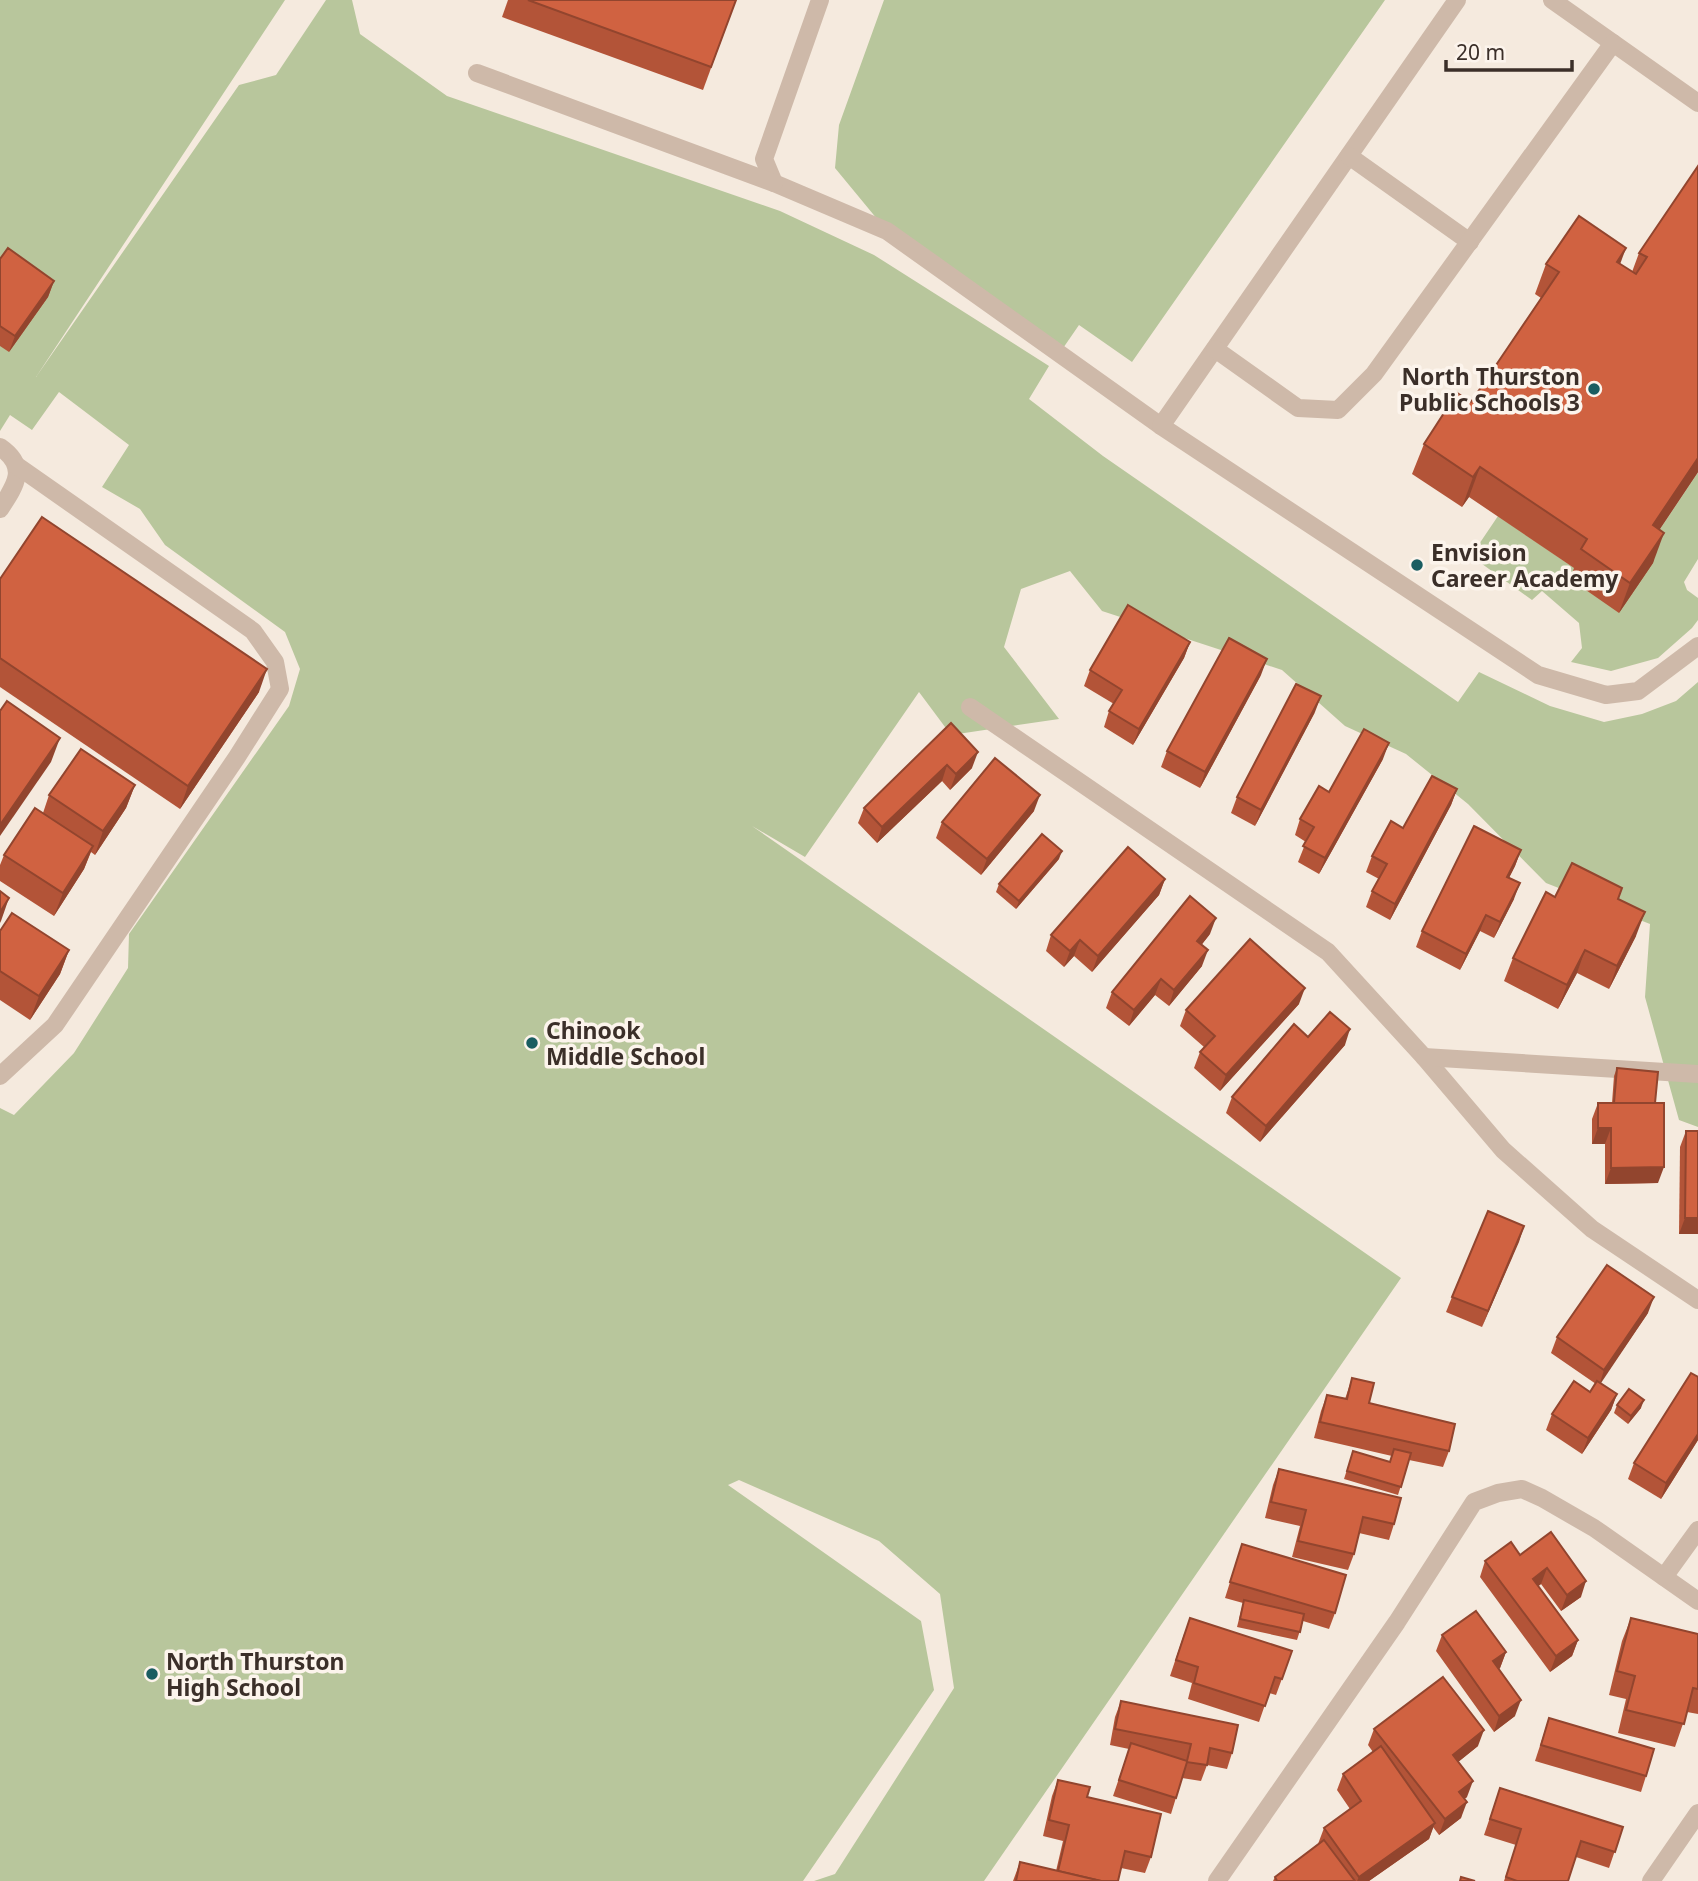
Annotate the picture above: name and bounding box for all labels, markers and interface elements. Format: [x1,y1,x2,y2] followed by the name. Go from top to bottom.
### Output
[1446,28,1572,72] scale bar
[1456,38,1505,66] text: 20 m
[1399,360,1580,418] place label: North Thurston Public Schools 3
[1586,381,1602,397] marker: North Thurston Public Schools 3
[1431,536,1619,594] place label: Envision Career Academy
[1409,557,1425,573] marker: Envision Career Academy
[546,1014,705,1072] place label: Chinook Middle School
[524,1035,540,1051] marker: Chinook Middle School
[166,1645,345,1703] place label: North Thurston High School
[144,1666,160,1682] marker: North Thurston High School

